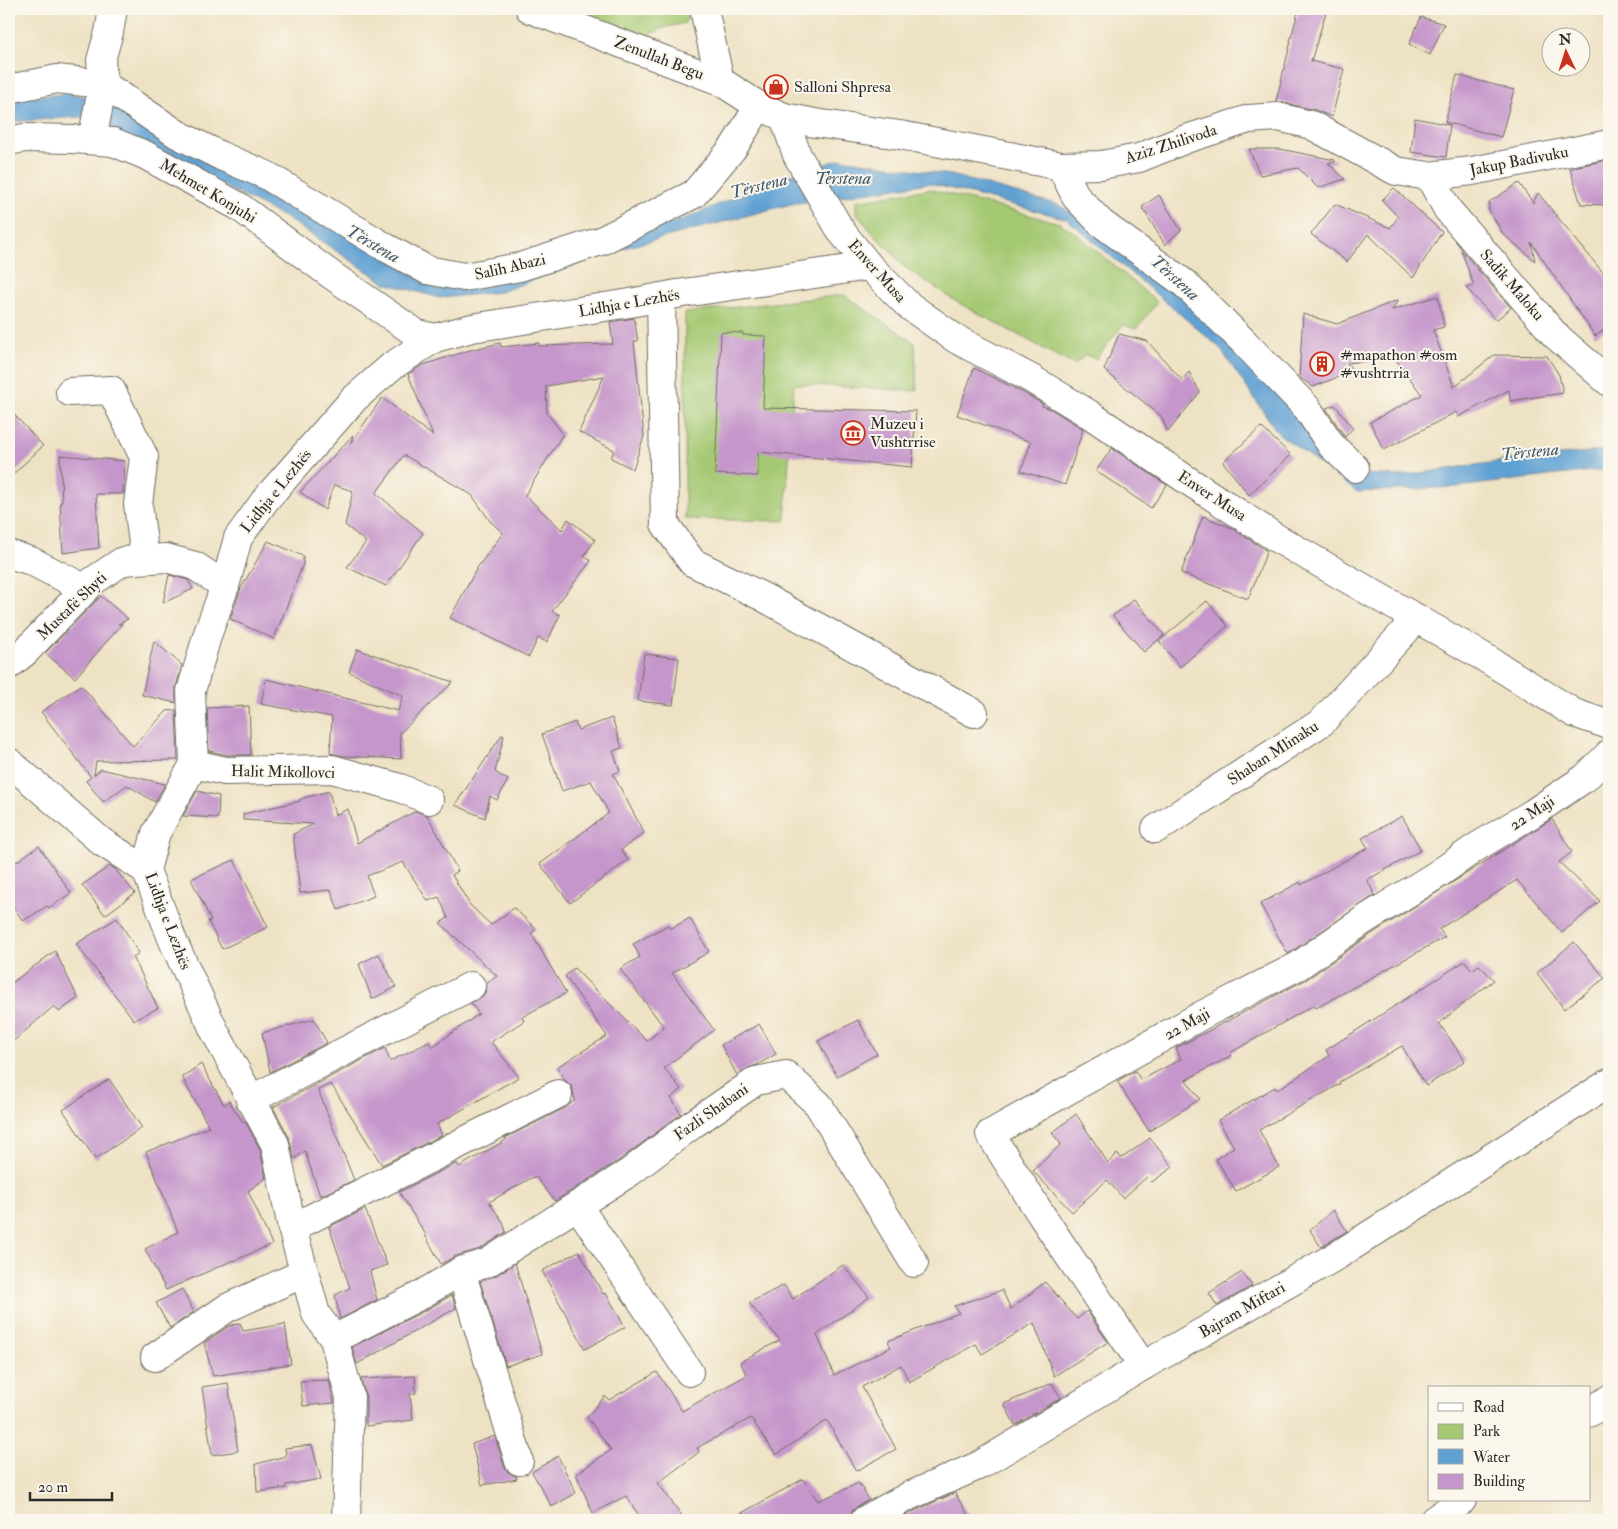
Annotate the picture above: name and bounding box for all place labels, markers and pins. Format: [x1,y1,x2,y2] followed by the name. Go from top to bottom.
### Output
[763,74,789,100] shop icon: Salloni Shpresa
[794,77,892,98] place label: Salloni Shpresa
[1340,345,1458,383] place label: #mapathon #osm #vushtrria
[1309,351,1335,377] building icon: #mapathon #osm #vushtrria
[870,414,936,452] place label: Muzeu i Vushtrrise
[840,420,866,446] museum icon: Muzeu i Vushtrrise

